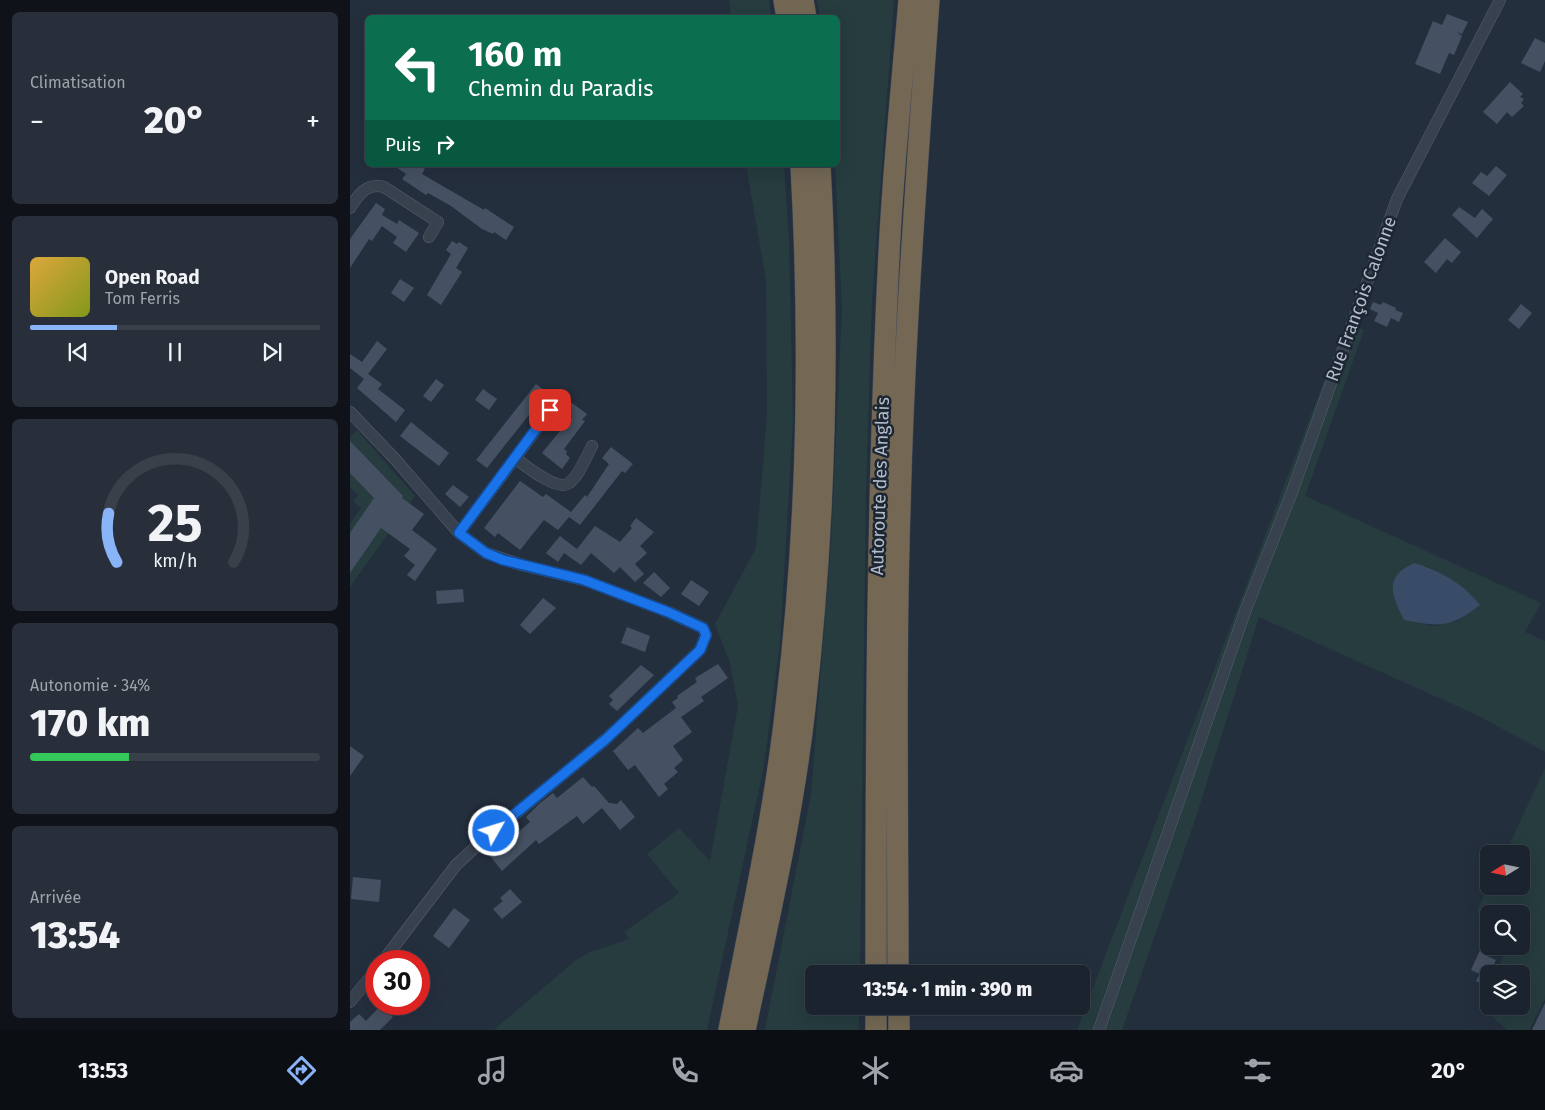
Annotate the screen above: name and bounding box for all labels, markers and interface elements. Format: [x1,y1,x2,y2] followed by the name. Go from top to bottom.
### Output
[468,33,562,75] text: 160 m
[385,35,450,100] icon: left
[30,73,126,92] text: Climatisation
[468,75,653,102] text: Chemin du Paradis
[144,97,206,143] text: 20°
[30,105,44,138] text: −
[306,105,320,138] text: +
[431,130,459,158] icon: right
[385,133,421,156] text: Puis
[1321,214,1401,384] street label: Rue François Calonne
[105,266,200,289] text: Open Road
[105,289,180,308] text: Tom Ferris
[64,338,92,366] icon: previous
[161,338,189,366] icon: pause
[258,338,286,366] icon: next
[529,389,571,431] pin
[536,396,564,424] icon: arrive
[866,397,894,575] street label: Autoroute des Anglais
[148,492,202,555] text: 25
[153,550,197,572] text: km/h
[30,676,150,695] text: Autonomie · 34%
[30,700,150,746] text: 170 km
[467,804,519,856] position arrow
[1480,845,1530,895] north arrow
[1480,845,1530,1015] map controls
[30,888,81,907] text: Arrivée
[1480,905,1530,955] button: search
[30,912,120,958] text: 13:54
[365,950,430,1015] speed limit sign: 30
[1480,965,1530,1015] button: layers
[863,978,1032,1001] text: 13:54 · 1 min · 390 m
[284,1053,319,1088] icon: directions
[475,1053,510,1088] icon: music
[667,1053,702,1088] icon: phone
[858,1053,893,1088] icon: climate
[1049,1053,1084,1088] icon: car
[1240,1053,1275,1088] icon: filters
[78,1057,128,1084] text: 13:53
[1431,1057,1467,1084] text: 20°

